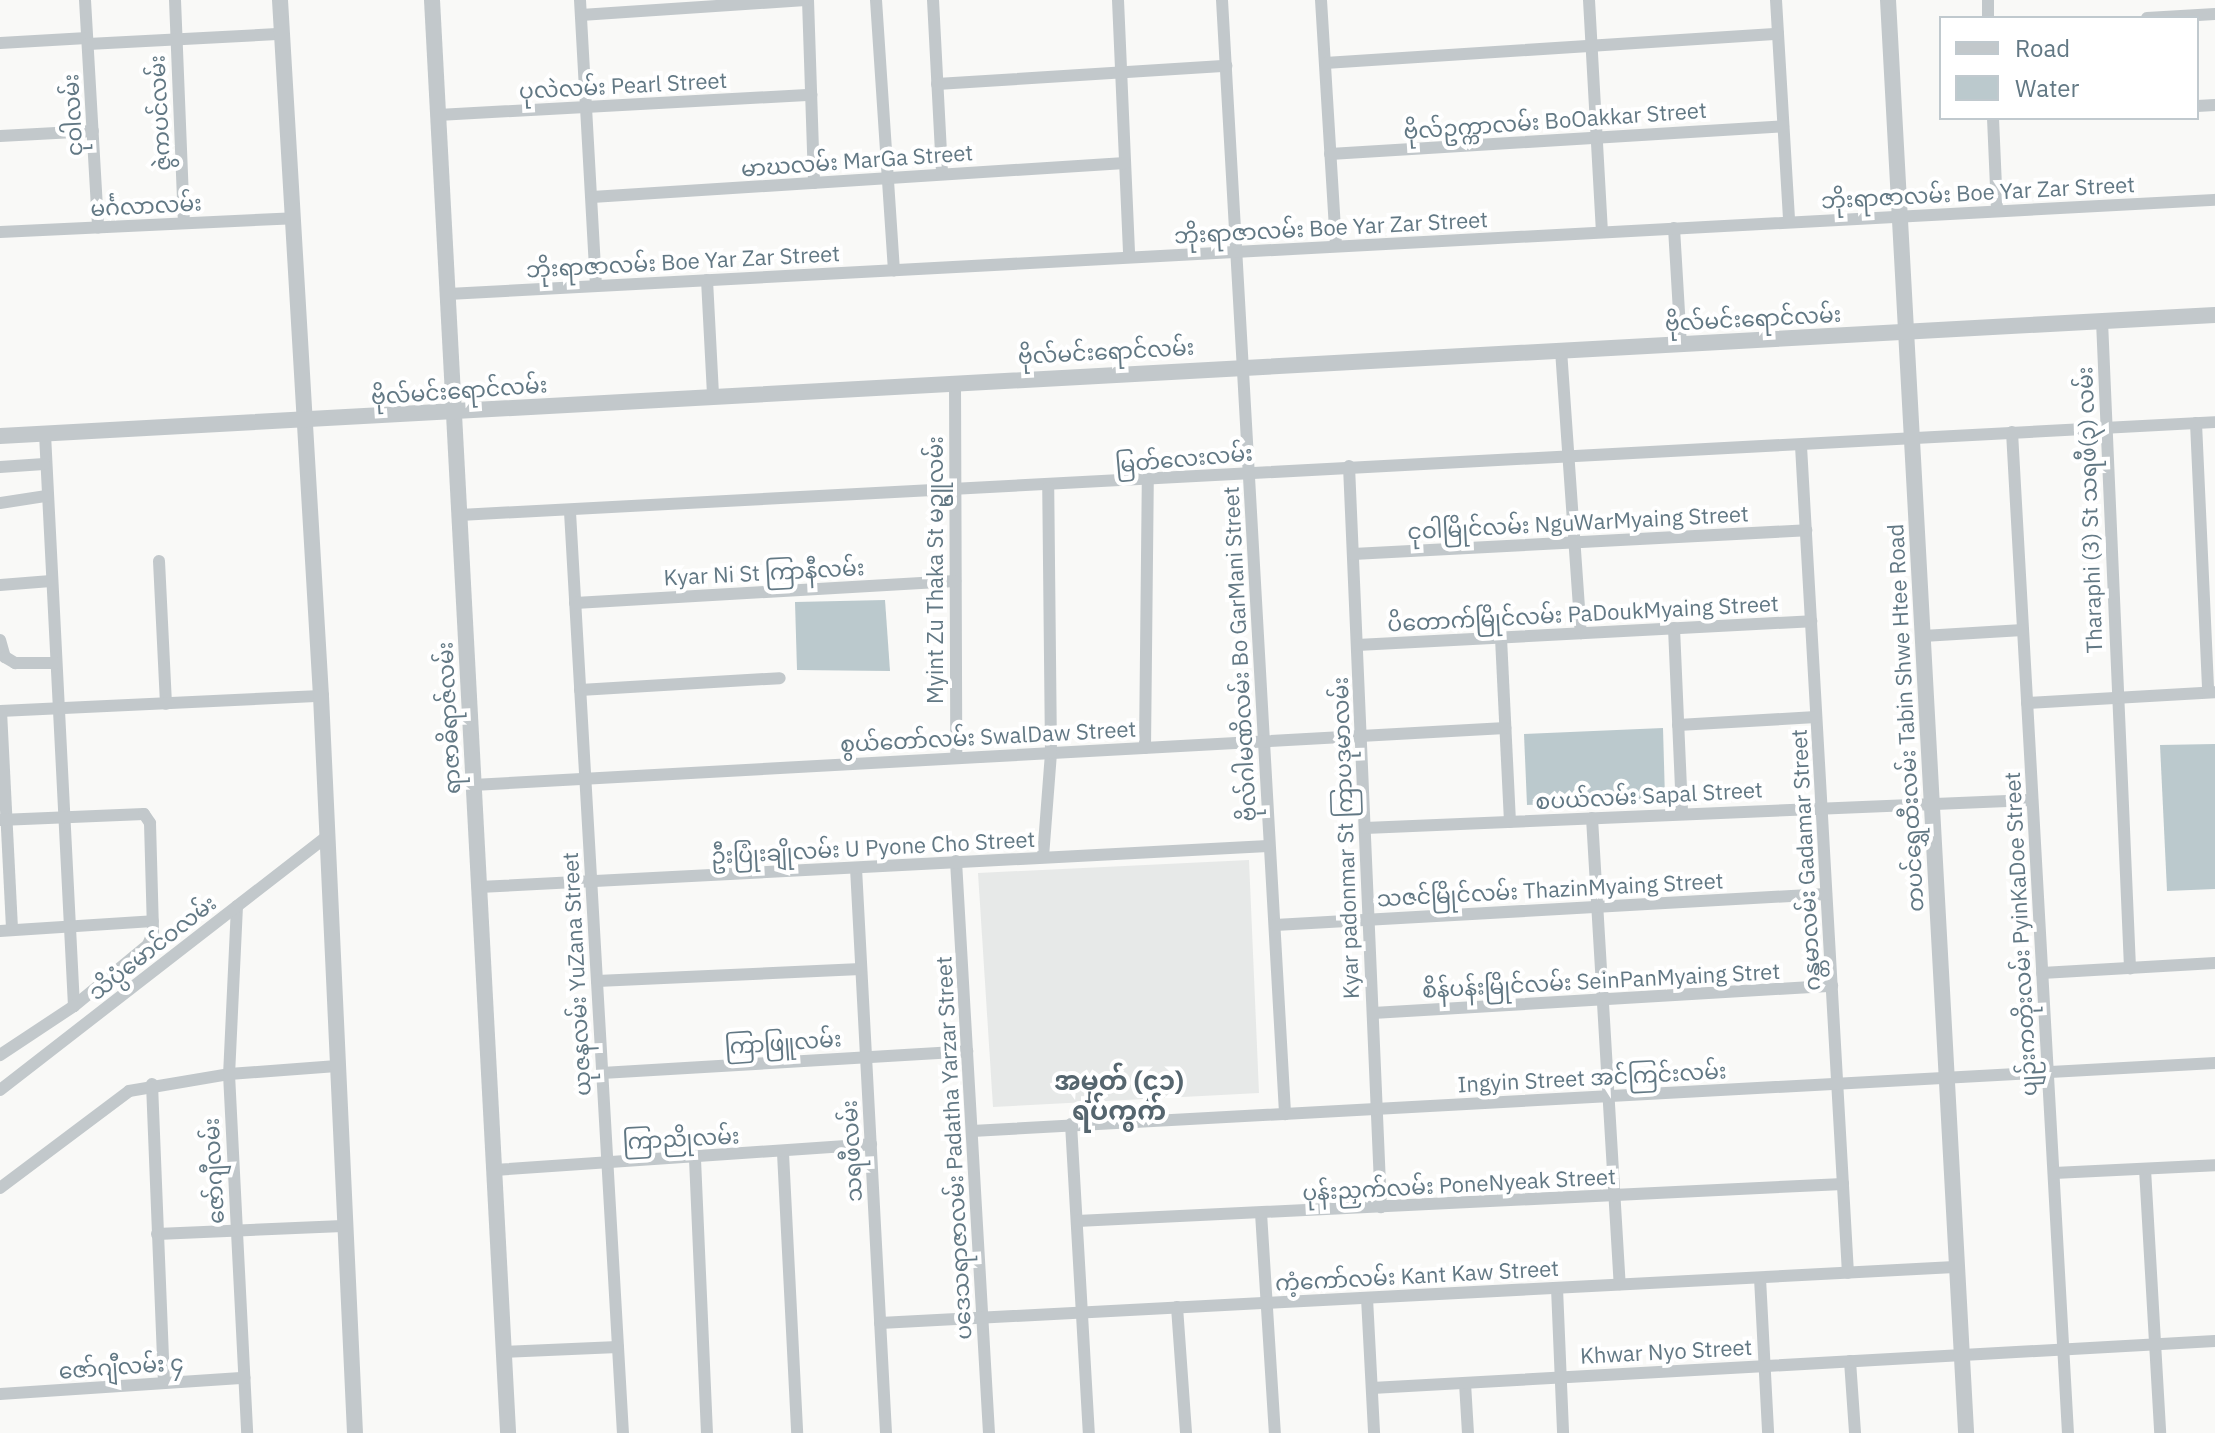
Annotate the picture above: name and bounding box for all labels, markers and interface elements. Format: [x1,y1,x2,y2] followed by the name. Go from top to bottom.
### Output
[1939,16,2199,120] legend
[2015,32,2070,64] text: Road
[143,54,175,172] street label: ဇွဲကပင်လမ်း
[518,66,728,104] street label: ပုလဲလမ်း Pearl Street
[2015,72,2079,104] text: Water
[57,73,87,157] street label: ငုဝါလမ်း
[1403,96,1707,144] street label: ဗိုလ်ဥက္ကာလမ်း BoOakkar Street
[740,139,974,181] street label: မာဃလမ်း MarGa Street
[1820,171,2136,213] street label: ဘိုးရာဇာလမ်း Boe Yar Zar Street
[90,189,202,221] street label: မင်္ဂလာလမ်း
[1173,206,1489,248] street label: ဘိုးရာဇာလမ်း Boe Yar Zar Street
[525,240,841,282] street label: ဘိုးရာဇာလမ်း Boe Yar Zar Street
[1664,300,1842,336] street label: ဗိုလ်မင်းရောင်လမ်း
[1017,333,1195,369] street label: ဗိုလ်မင်းရောင်လမ်း
[2071,366,2107,654] street label: Tharaphi (3) St သရဖီ(၃) လမ်း
[370,371,548,409] street label: ဗိုလ်မင်းရောင်လမ်း
[922,436,948,704] street label: Myint Zu Thaka St မဥ္ဇူလမ်း
[1114,439,1254,477] street label: မြတ်လေးလမ်း
[1217,486,1261,822] street label: ဗိုလ်ဂါမဏိလမ်း Bo GarMani Street
[1407,500,1749,544] street label: ငုဝါမြိုင်လမ်း NguWarMyaing Street
[1882,523,1928,913] street label: တပင်ရွှေထီးလမ်း Tabin Shwe Htee Road
[663,554,865,590] street label: Kyar Ni St ကြာနီလမ်း
[1387,590,1779,636] street label: ပိတောက်မြိုင်လမ်း PaDoukMyaing Street
[431,641,465,795] street label: ရာဇာဓိရာဇ်လမ်း
[1326,676,1364,1000] street label: Kyar padonmar St ကြာပဒုမာလမ်း
[839,715,1137,757] street label: စွယ်တော်လမ်း SwalDaw Street
[1785,728,1825,992] street label: ဂန္တမာလမ်း Gadamar Street
[1998,771,2042,1097] street label: ပျဉ်းကတိုးလမ်း PyinKaDoe Street
[1535,776,1763,814] street label: စပယ်လမ်း Sapal Street
[710,825,1036,869] street label: ဦးပြုံးချိုလမ်း U Pyone Cho Street
[556,851,596,1097] street label: ယုဇနလမ်း YuZana Street
[1376,867,1724,911] street label: သဇင်မြိုင်လမ်း ThazinMyaing Street
[83,889,221,1005] street label: သိပ္ပံမောင်ဝလမ်း
[930,956,976,1340] street label: ပဒေသရာဇာလမ်း Padatha Yarzar Street
[1421,957,1781,1003] street label: စိန်ပန်းမြိုင်လမ်း SeinPanMyaing Stret
[724,1025,842,1059] street label: ကြာဖြူလမ်း
[1457,1057,1727,1097] street label: Ingyin Street အင်ကြင်းလမ်း
[1054,1065,1184,1126] district label: အမှတ် (၄၁) ရပ်ကွက်
[835,1099,867,1203] street label: သရဖီလမ်း
[197,1117,229,1225] street label: ဇော်ဂျီလမ်း
[622,1122,740,1154] street label: ကြာညိုလမ်း
[1302,1163,1616,1205] street label: ပုန်းညှက်လမ်း PoneNyeak Street
[1274,1254,1560,1296] street label: ကံ့ကော်လမ်း Kant Kaw Street
[1579,1333,1753,1369] street label: Khwar Nyo Street
[58,1348,184,1384] street label: ဇော်ဂျီလမ်း ၄

